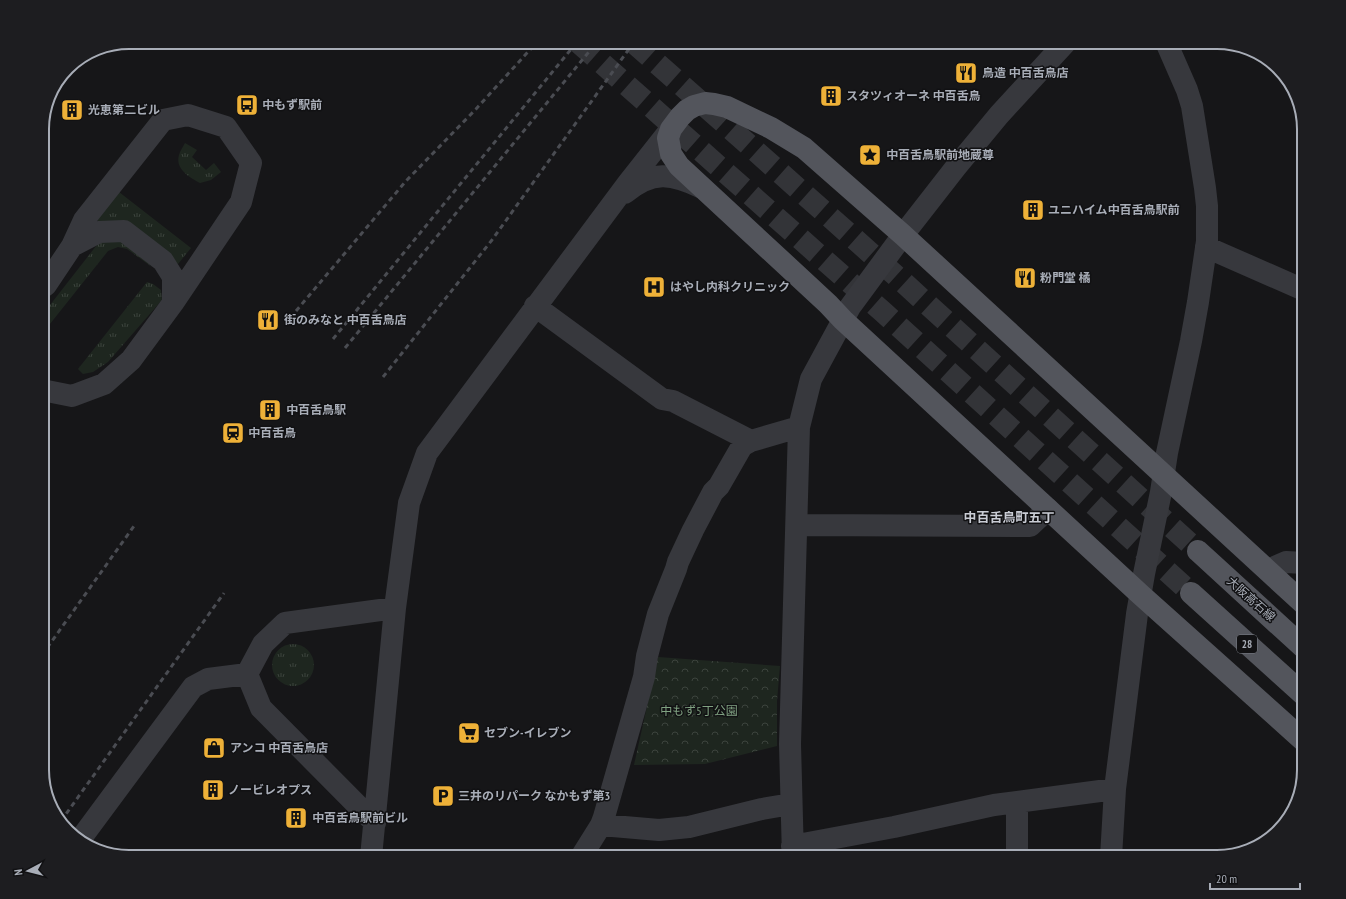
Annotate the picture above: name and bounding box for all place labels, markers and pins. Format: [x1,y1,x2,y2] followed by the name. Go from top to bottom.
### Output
[953,60,979,86] restaurant icon: 鳥造 中百舌鳥店
[982,65,1068,80] place label: 鳥造 中百舌鳥店
[818,83,844,109] building icon: スタツィオーネ 中百舌鳥
[846,88,980,103] place label: スタツィオーネ 中百舌鳥
[234,92,260,118] bus stop icon: 中もず駅前
[59,97,85,123] building icon: 光恵第二ビル
[262,97,322,112] place label: 中もず駅前
[88,102,160,117] place label: 光恵第二ビル
[857,142,883,168] place icon: 中百舌鳥駅前地蔵尊
[886,147,994,162] place label: 中百舌鳥駅前地蔵尊
[1020,197,1046,223] building icon: ユニハイム中百舌鳥駅前
[1048,202,1180,217] place label: ユニハイム中百舌鳥駅前
[1012,265,1038,291] restaurant icon: 粉門堂 橘
[1040,270,1090,285] place label: 粉門堂 橘
[641,274,667,300] hospital icon: はやし内科クリニック
[670,279,790,294] place label: はやし内科クリニック
[255,307,281,333] restaurant icon: 街のみなと 中百舌鳥店
[284,312,406,327] place label: 街のみなと 中百舌鳥店
[257,397,283,423] building icon: 中百舌鳥駅
[286,402,346,417] place label: 中百舌鳥駅
[220,420,246,446] station icon: 中百舌鳥
[248,425,296,440] place label: 中百舌鳥
[456,720,482,746] supermarket icon: セブン-イレブン
[484,725,572,740] place label: セブン-イレブン
[201,735,227,761] shop icon: アンコ 中百舌鳥店
[230,740,328,755] place label: アンコ 中百舌鳥店
[200,777,226,803] building icon: ノービレオプス
[228,782,312,797] place label: ノービレオプス
[430,783,456,809] parking icon: 三井のリパーク なかもず第3
[458,788,610,803] place label: 三井のリパーク なかもず第3
[283,805,309,831] building icon: 中百舌鳥駅前ビル
[312,810,408,825] place label: 中百舌鳥駅前ビル

